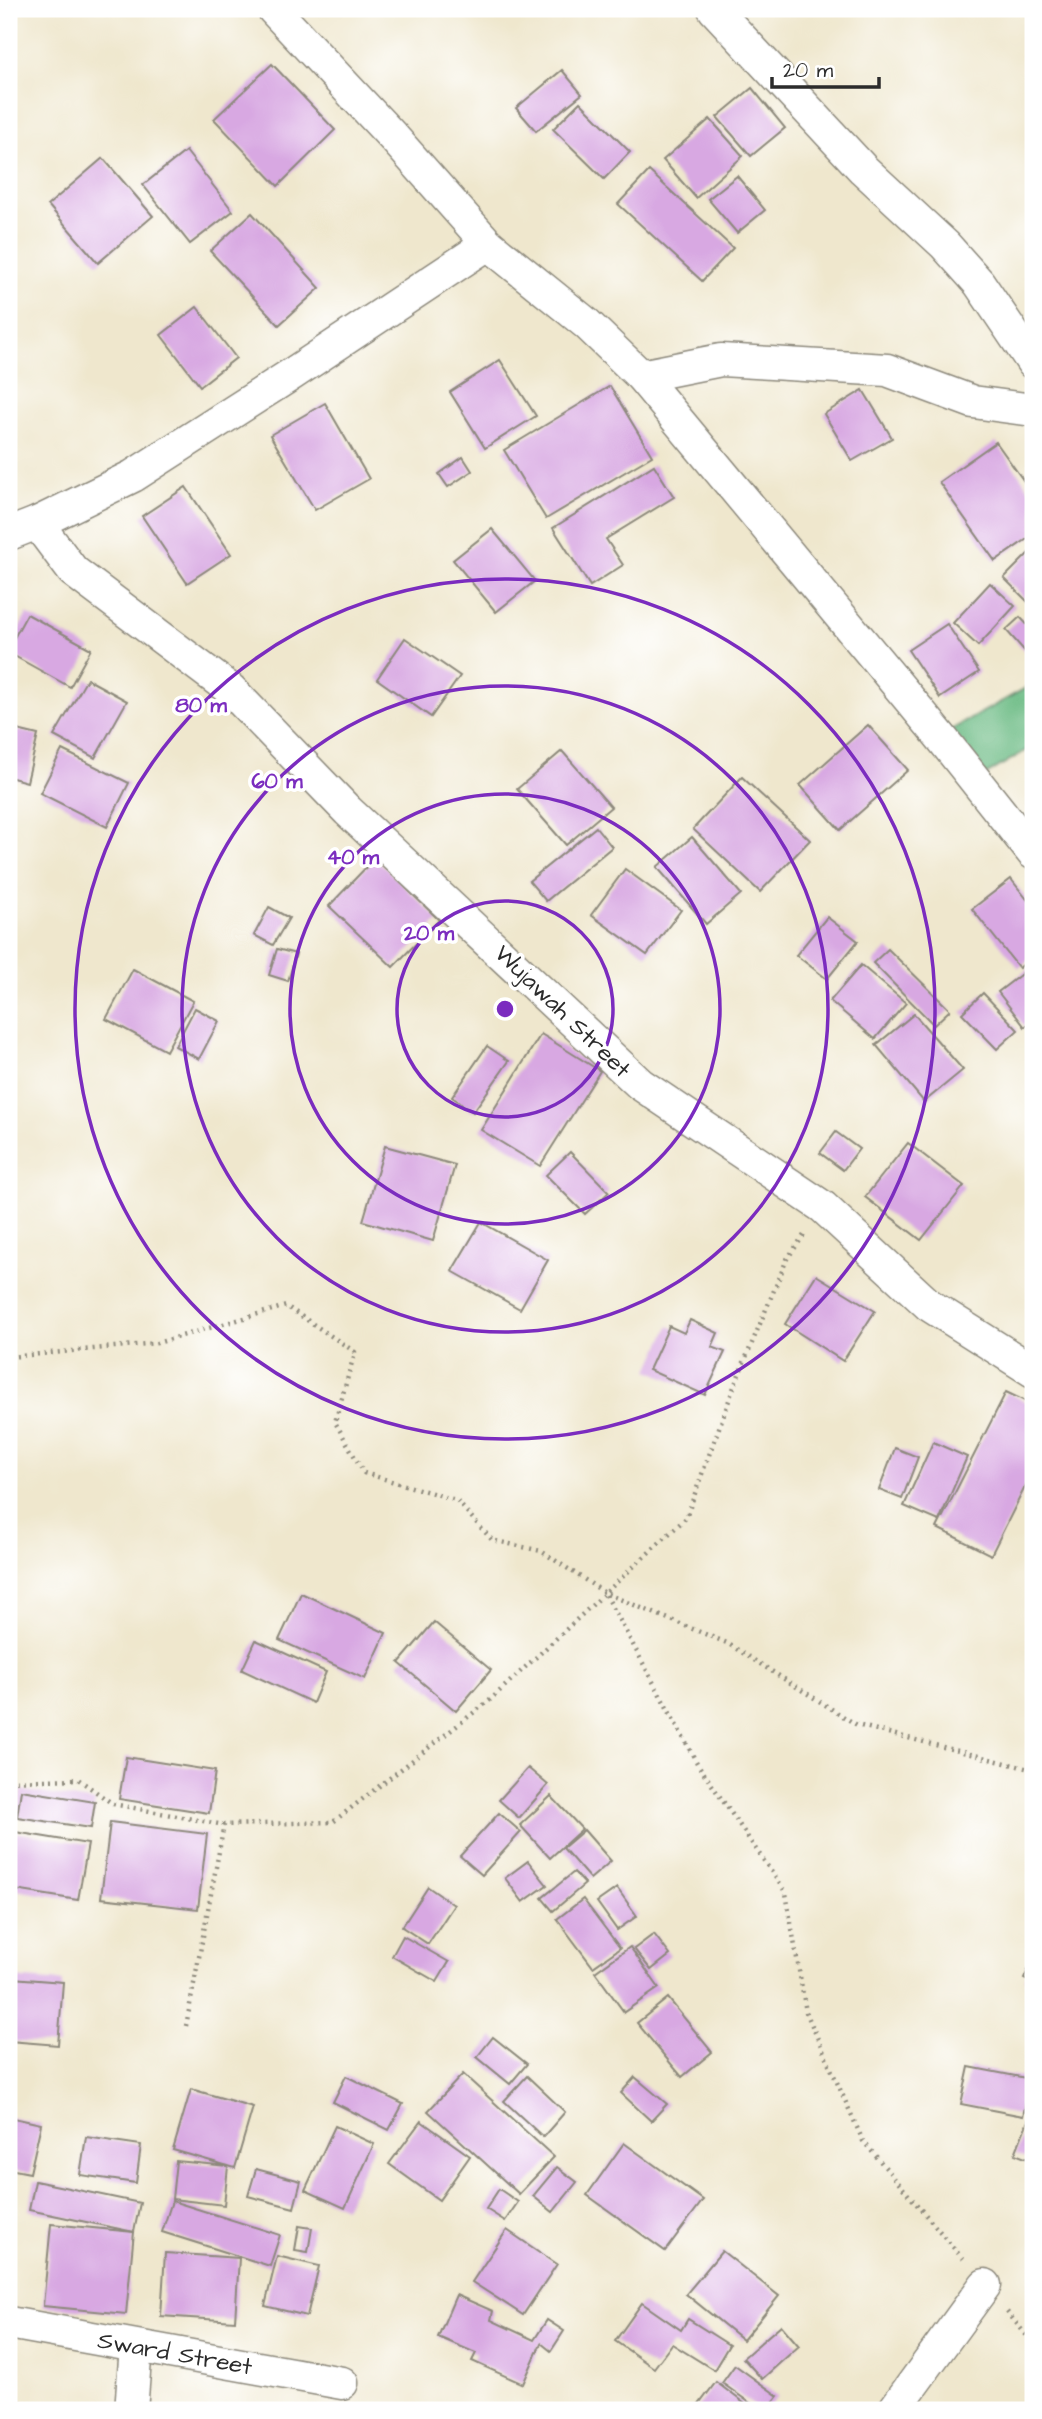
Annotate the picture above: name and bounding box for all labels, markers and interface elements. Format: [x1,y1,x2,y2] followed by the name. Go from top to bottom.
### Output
[772,46,879,90] scale bar
[783,56,834,85] text: 20 m
[175,691,227,720] text: 80 m
[251,767,303,796] text: 60 m
[327,843,380,872] text: 40 m
[403,919,455,948] text: 20 m
[486,938,638,1086] street label: Wujawah Street
[493,997,517,1021] centre of rings
[95,2324,255,2384] street label: Sward Street

